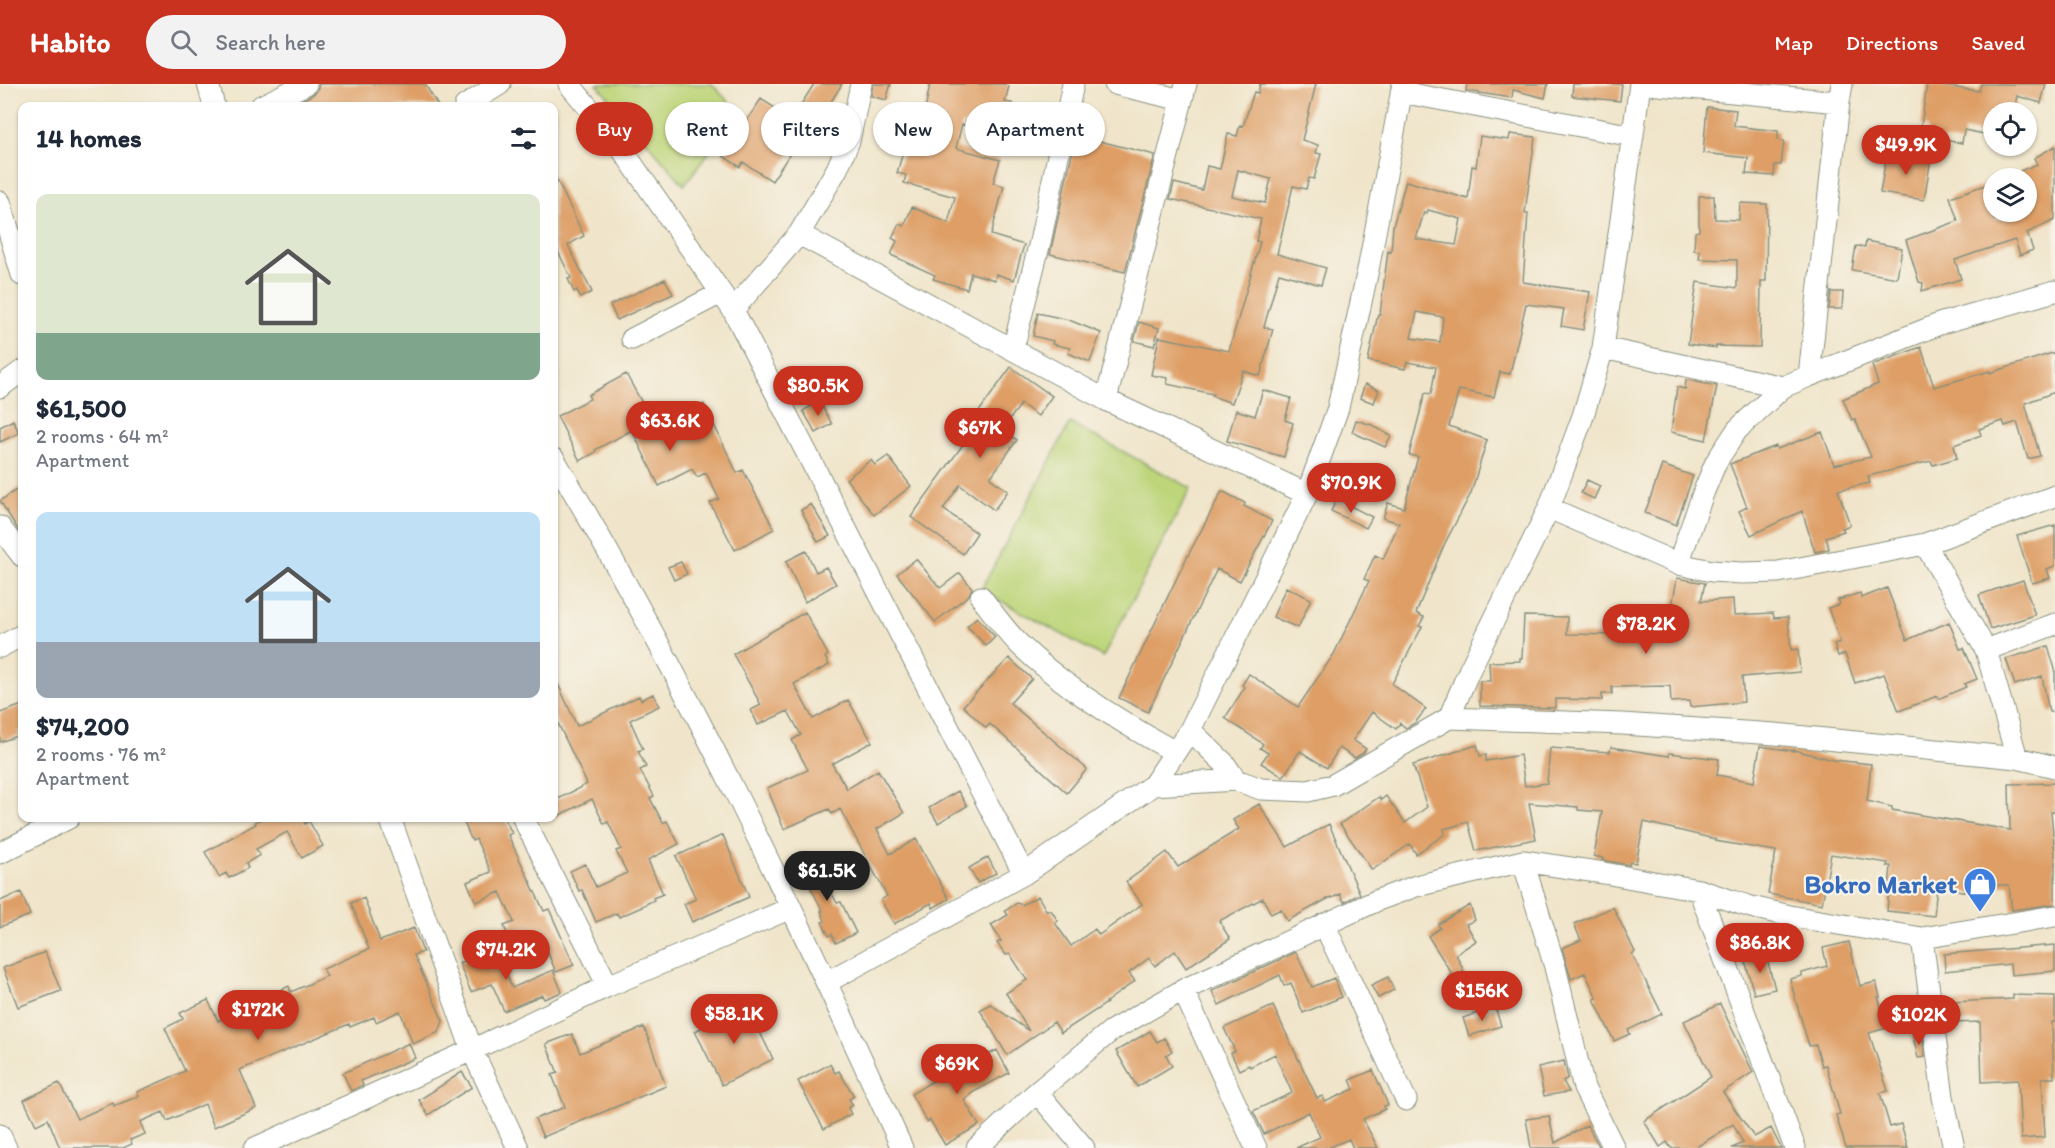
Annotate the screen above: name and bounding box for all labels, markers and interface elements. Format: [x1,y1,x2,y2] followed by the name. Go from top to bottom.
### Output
[146,15,566,69] search box
[30,25,110,59] text: Habito
[167,26,200,59] icon: search
[215,29,326,56] text: Search here
[1775,30,1813,55] text: Map
[1846,30,1938,55] text: Directions
[1971,30,2025,55] text: Saved
[576,102,653,156] chip: Buy
[665,102,749,156] chip: Rent
[761,102,861,156] chip: Filters
[873,102,953,156] chip: New
[965,102,1105,156] chip: Apartment
[1983,102,2037,222] map controls
[1983,102,2037,156] button: locate
[36,122,142,154] text: 14 homes
[507,122,540,155] icon: filters
[1857,125,1955,176] pin: $49.9K
[1876,132,1936,156] text: $49.9K
[1983,168,2037,222] button: layers
[234,233,342,341] icon: home
[769,366,867,417] pin: $80.5K
[787,373,849,397] text: $80.5K
[36,392,127,424] text: $61,500
[621,401,719,452] pin: $63.6K
[640,408,700,432] text: $63.6K
[944,408,1016,459] pin: $67K
[958,415,1002,439] text: $67K
[36,424,168,448] text: 2 rooms · 64 m²
[36,448,129,472] text: Apartment
[1302,463,1400,514] pin: $70.9K
[1321,470,1381,494] text: $70.9K
[234,551,342,659] icon: home
[1597,604,1695,655] pin: $78.2K
[1616,611,1676,635] text: $78.2K
[36,710,130,742] text: $74,200
[36,742,166,766] text: 2 rooms · 76 m²
[36,766,129,790] text: Apartment
[778,851,876,902] pin: $61.5K
[798,858,856,882] text: $61.5K
[1962,866,1998,913] shop icon: Bokro Market
[1804,868,1957,900] place label: Bokro Market
[1711,923,1809,974] pin: $86.8K
[457,930,555,981] pin: $74.2K
[1730,930,1790,954] text: $86.8K
[476,937,536,961] text: $74.2K
[1440,971,1524,1022] pin: $156K
[1455,978,1509,1002] text: $156K
[216,990,300,1041] pin: $172K
[685,994,783,1045] pin: $58.1K
[1877,995,1961,1046] pin: $102K
[232,997,284,1021] text: $172K
[705,1001,763,1025] text: $58.1K
[1891,1002,1947,1026] text: $102K
[921,1044,993,1095] pin: $69K
[935,1051,979,1075] text: $69K

